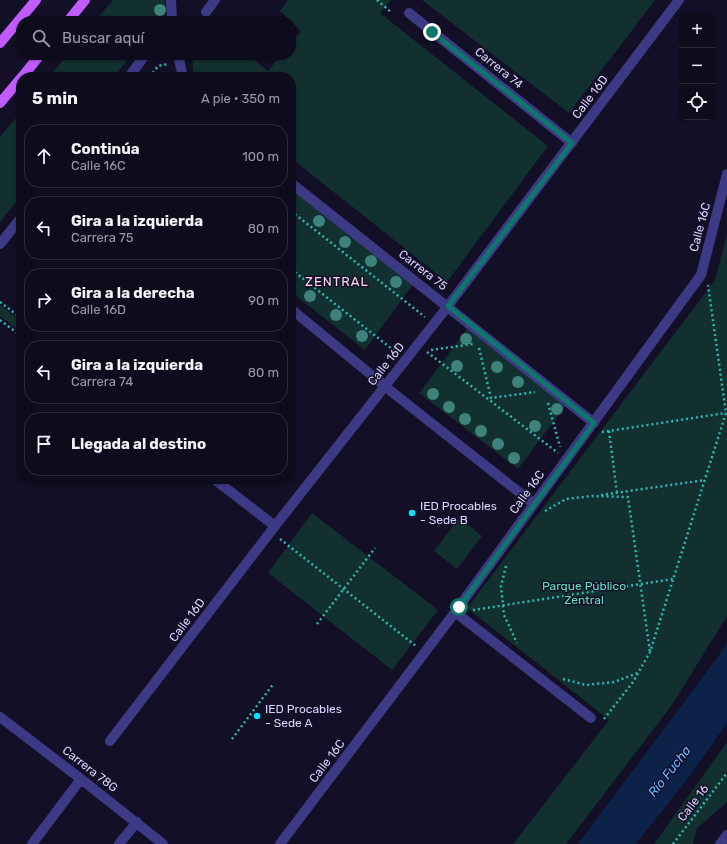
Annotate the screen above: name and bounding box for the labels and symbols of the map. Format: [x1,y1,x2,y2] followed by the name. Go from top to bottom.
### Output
[423,23,441,41] route end
[472,44,526,92] street label: Carrera 74
[569,73,611,121] street label: Calle 16D
[687,201,713,253] street label: Calle 16C
[396,247,450,293] street label: Carrera 75
[305,274,369,289] district label: ZENTRAL
[365,340,407,388] street label: Calle 16D
[506,467,548,517] street label: Calle 16C
[420,499,497,527] place label: IED Procables - Sede B
[407,508,417,518] marker: IED Procables - Sede B
[542,579,626,607] park label: Parque Público Zentral
[166,596,208,644] street label: Calle 16D
[450,598,468,616] route start
[265,702,342,730] place label: IED Procables - Sede A
[252,711,262,721] marker: IED Procables - Sede A
[306,737,348,785] street label: Calle 16C
[60,743,120,795] street label: Carrera 78G
[645,743,694,800] water label: Río Fucha
[675,782,711,824] street label: Calle 16

